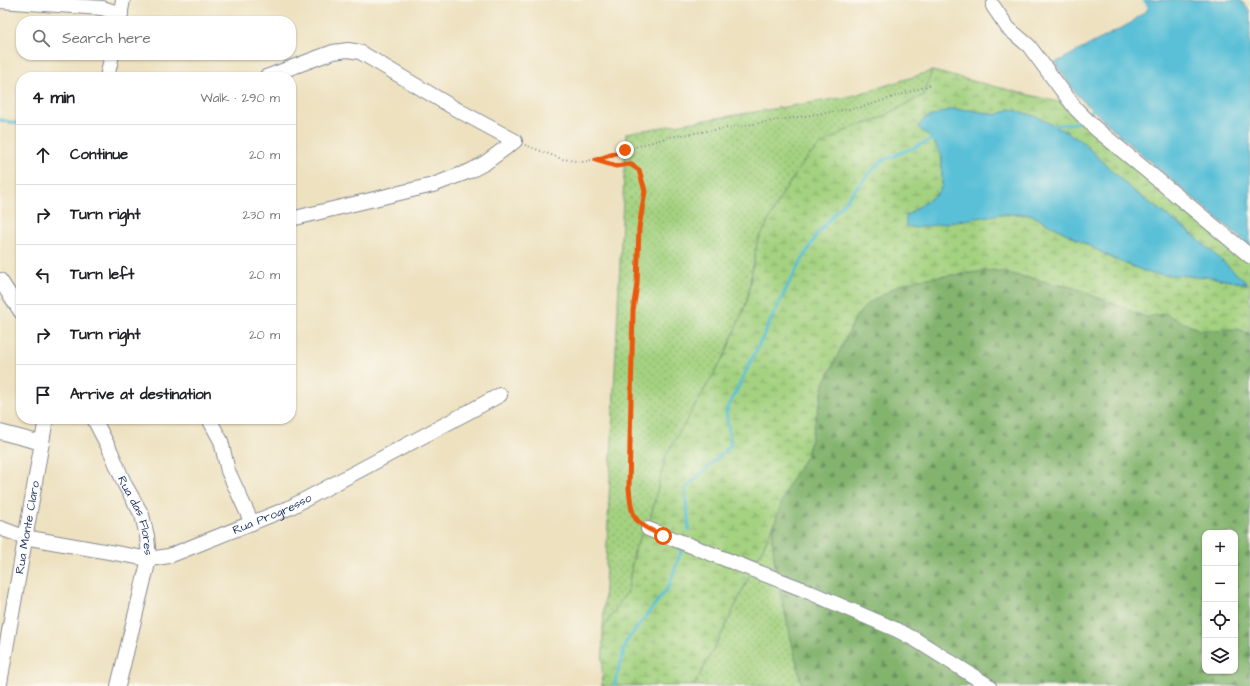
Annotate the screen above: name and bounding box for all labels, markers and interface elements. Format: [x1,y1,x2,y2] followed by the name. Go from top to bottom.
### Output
[16,16,296,60] search box
[30,27,52,49] icon: search
[62,28,151,49] text: Search here
[32,86,75,110] text: 4 min
[201,89,280,107] text: Walk · 290 m
[616,141,634,159] route end
[32,144,54,166] icon: ahead
[70,144,128,165] text: Continue
[249,146,280,164] text: 20 m
[32,204,54,226] icon: right
[70,204,141,225] text: Turn right
[242,206,280,224] text: 230 m
[32,264,54,286] icon: left
[70,264,134,285] text: Turn left
[249,266,280,284] text: 20 m
[32,324,54,346] icon: right
[70,324,141,345] text: Turn right
[249,326,280,344] text: 20 m
[32,384,54,406] icon: arrive
[70,384,211,405] text: Arrive at destination
[114,473,157,556] street label: Rua das Flores
[11,479,44,575] street label: Rua Monte Claro
[230,489,315,538] street label: Rua Progresso
[654,527,672,545] route start
[1202,530,1238,674] map controls
[1202,530,1238,566] button: +
[1202,566,1238,602] button: −
[1202,602,1238,638] button: locate
[1202,638,1238,674] button: layers

